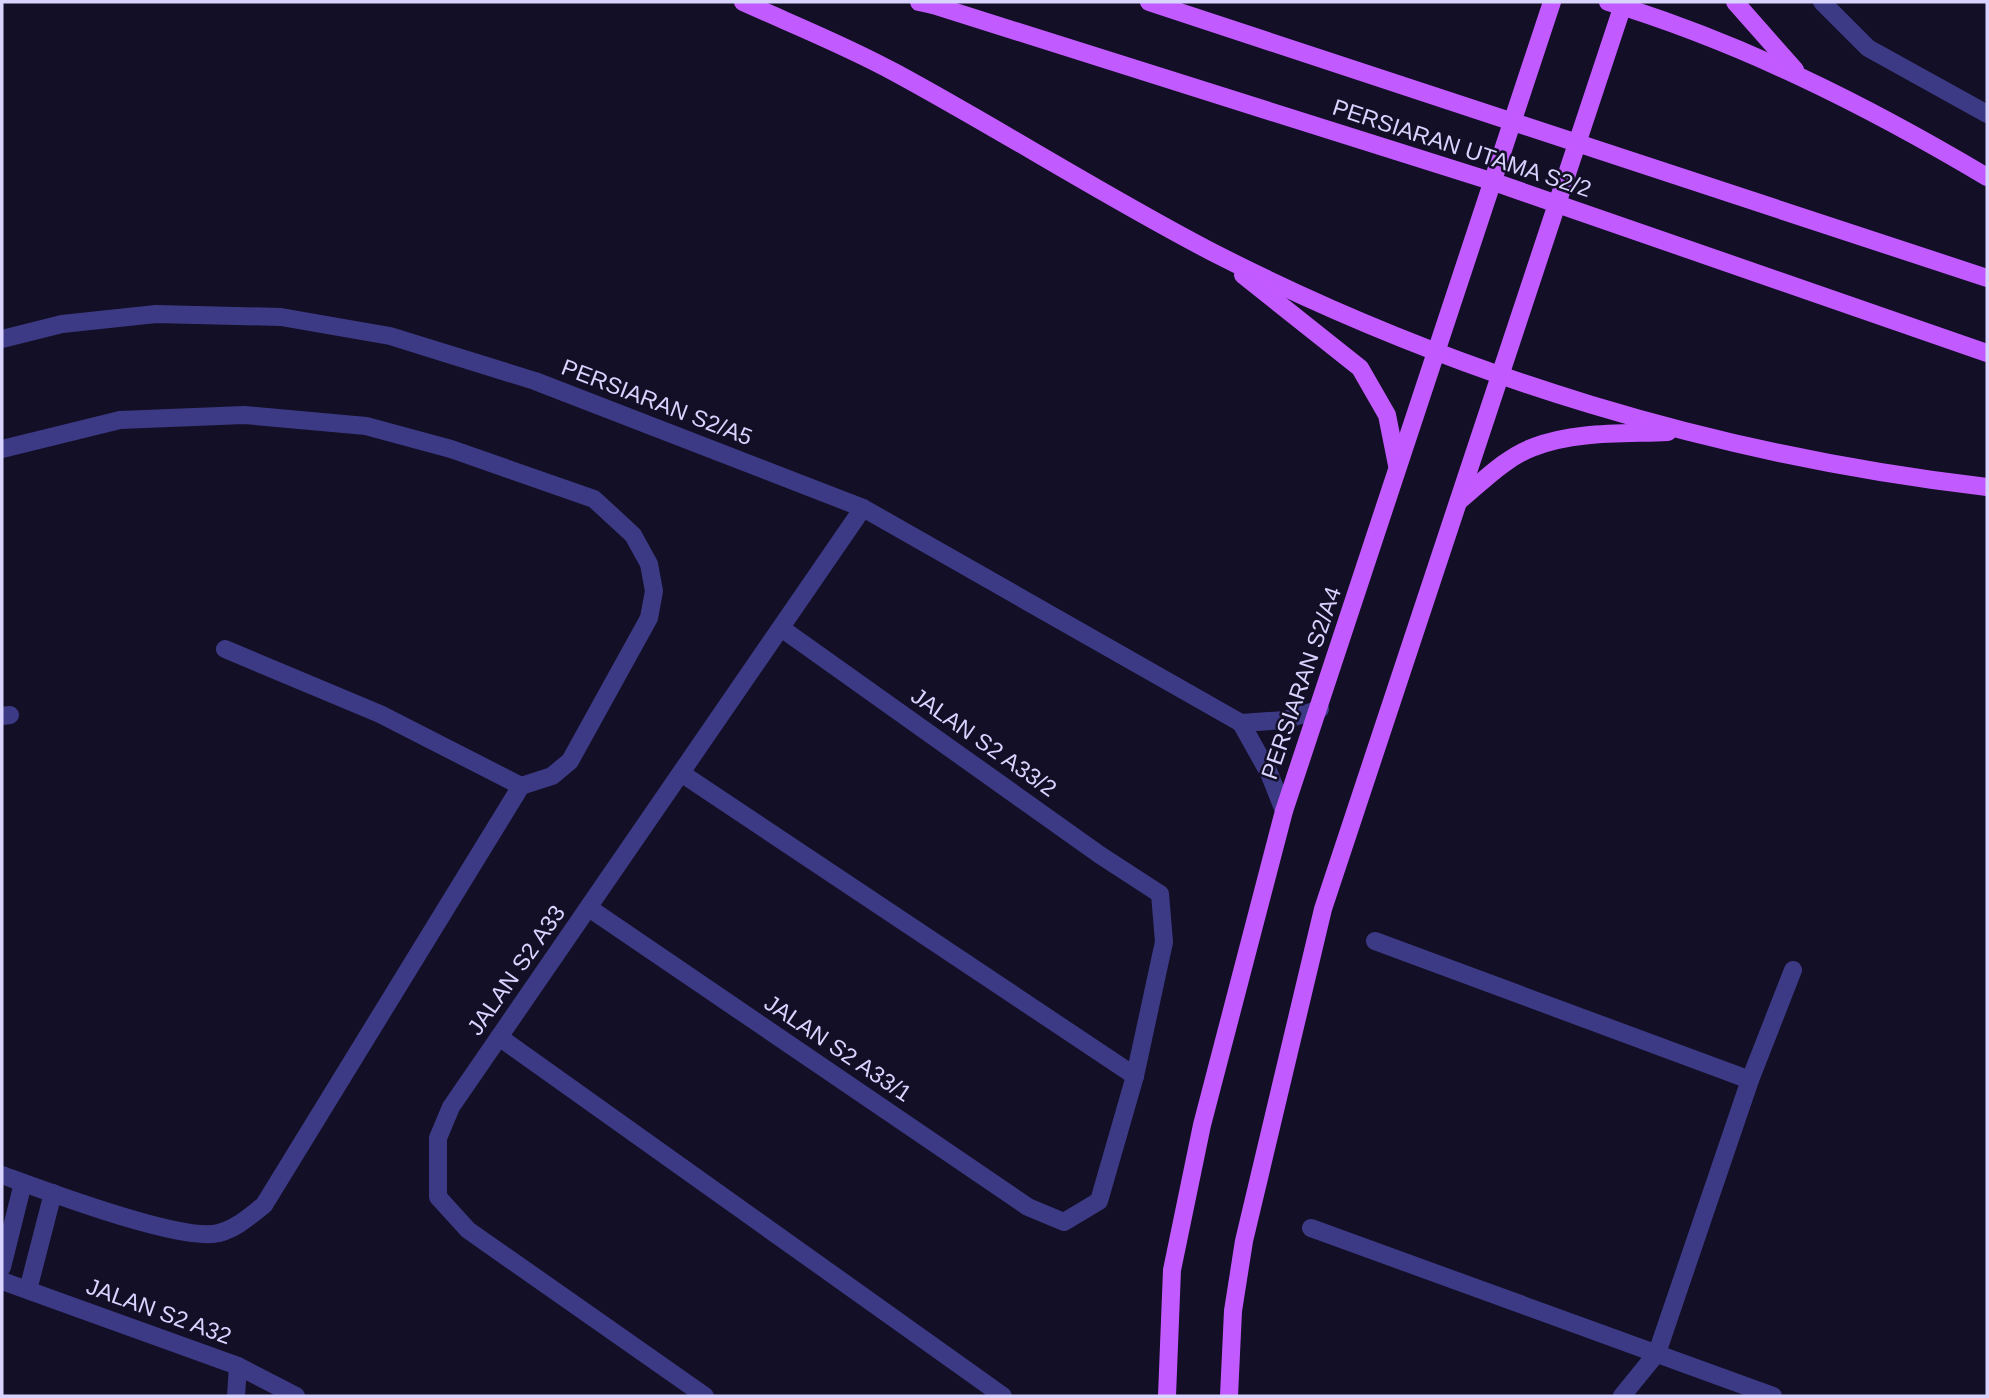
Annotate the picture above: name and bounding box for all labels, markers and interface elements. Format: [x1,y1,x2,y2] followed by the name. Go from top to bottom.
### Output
[1329,94,1595,202] street label: PERSIARAN UTAMA S2/2
[558,354,756,450] street label: PERSIARAN S2/A5
[1256,583,1346,783] street label: PERSIARAN S2/A4
[906,682,1062,802] street label: JALAN S2 A33/2
[462,900,570,1040] street label: JALAN S2 A33
[760,989,916,1107] street label: JALAN S2 A33/1
[83,1273,235,1349] street label: JALAN S2 A32

